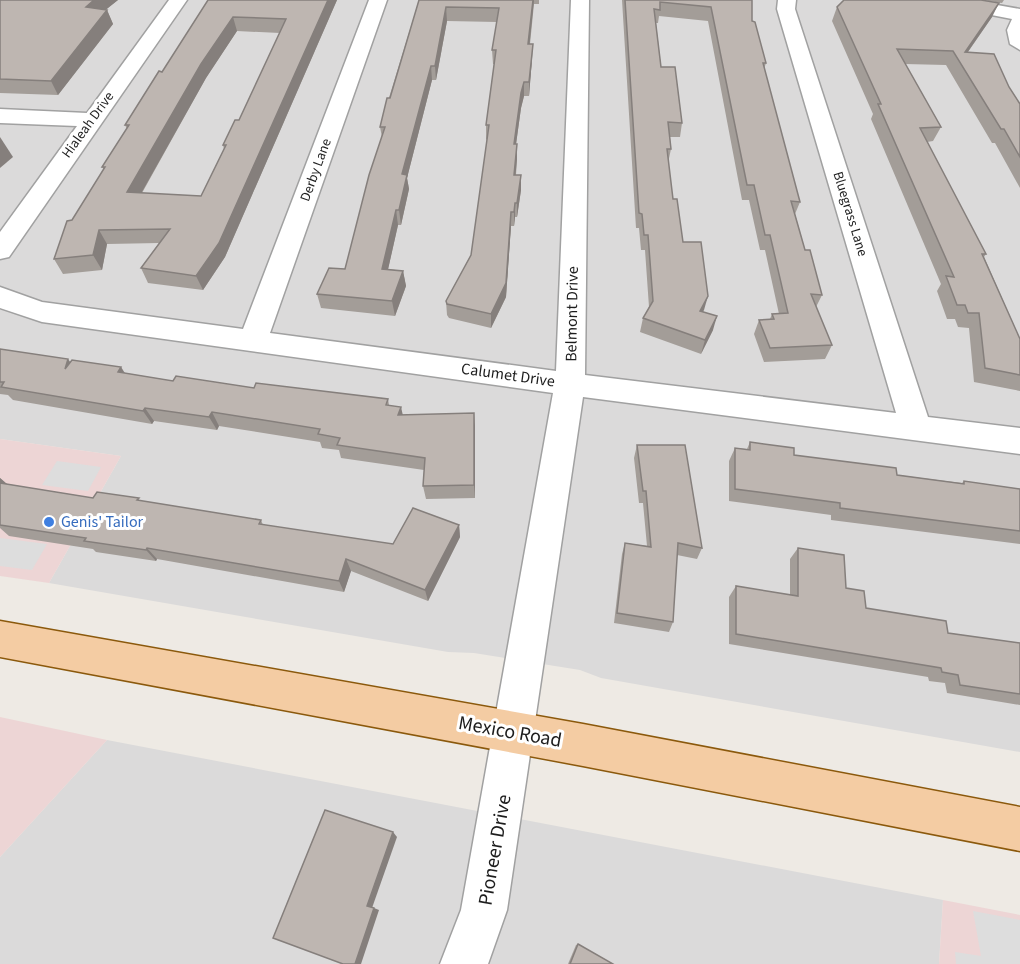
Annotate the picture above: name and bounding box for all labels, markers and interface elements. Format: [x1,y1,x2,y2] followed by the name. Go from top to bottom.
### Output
[57,88,119,162] street label: Hialeah Drive
[295,136,337,204] street label: Derby Lane
[828,169,872,259] street label: Bluegrass Lane
[560,266,584,362] street label: Belmont Drive
[460,358,556,392] street label: Calumet Drive
[61,511,144,533] place label: Genis' Tailor
[42,515,56,529] marker: Genis' Tailor
[456,709,564,755] street label: Mexico Road
[471,792,519,908] street label: Pioneer Drive

